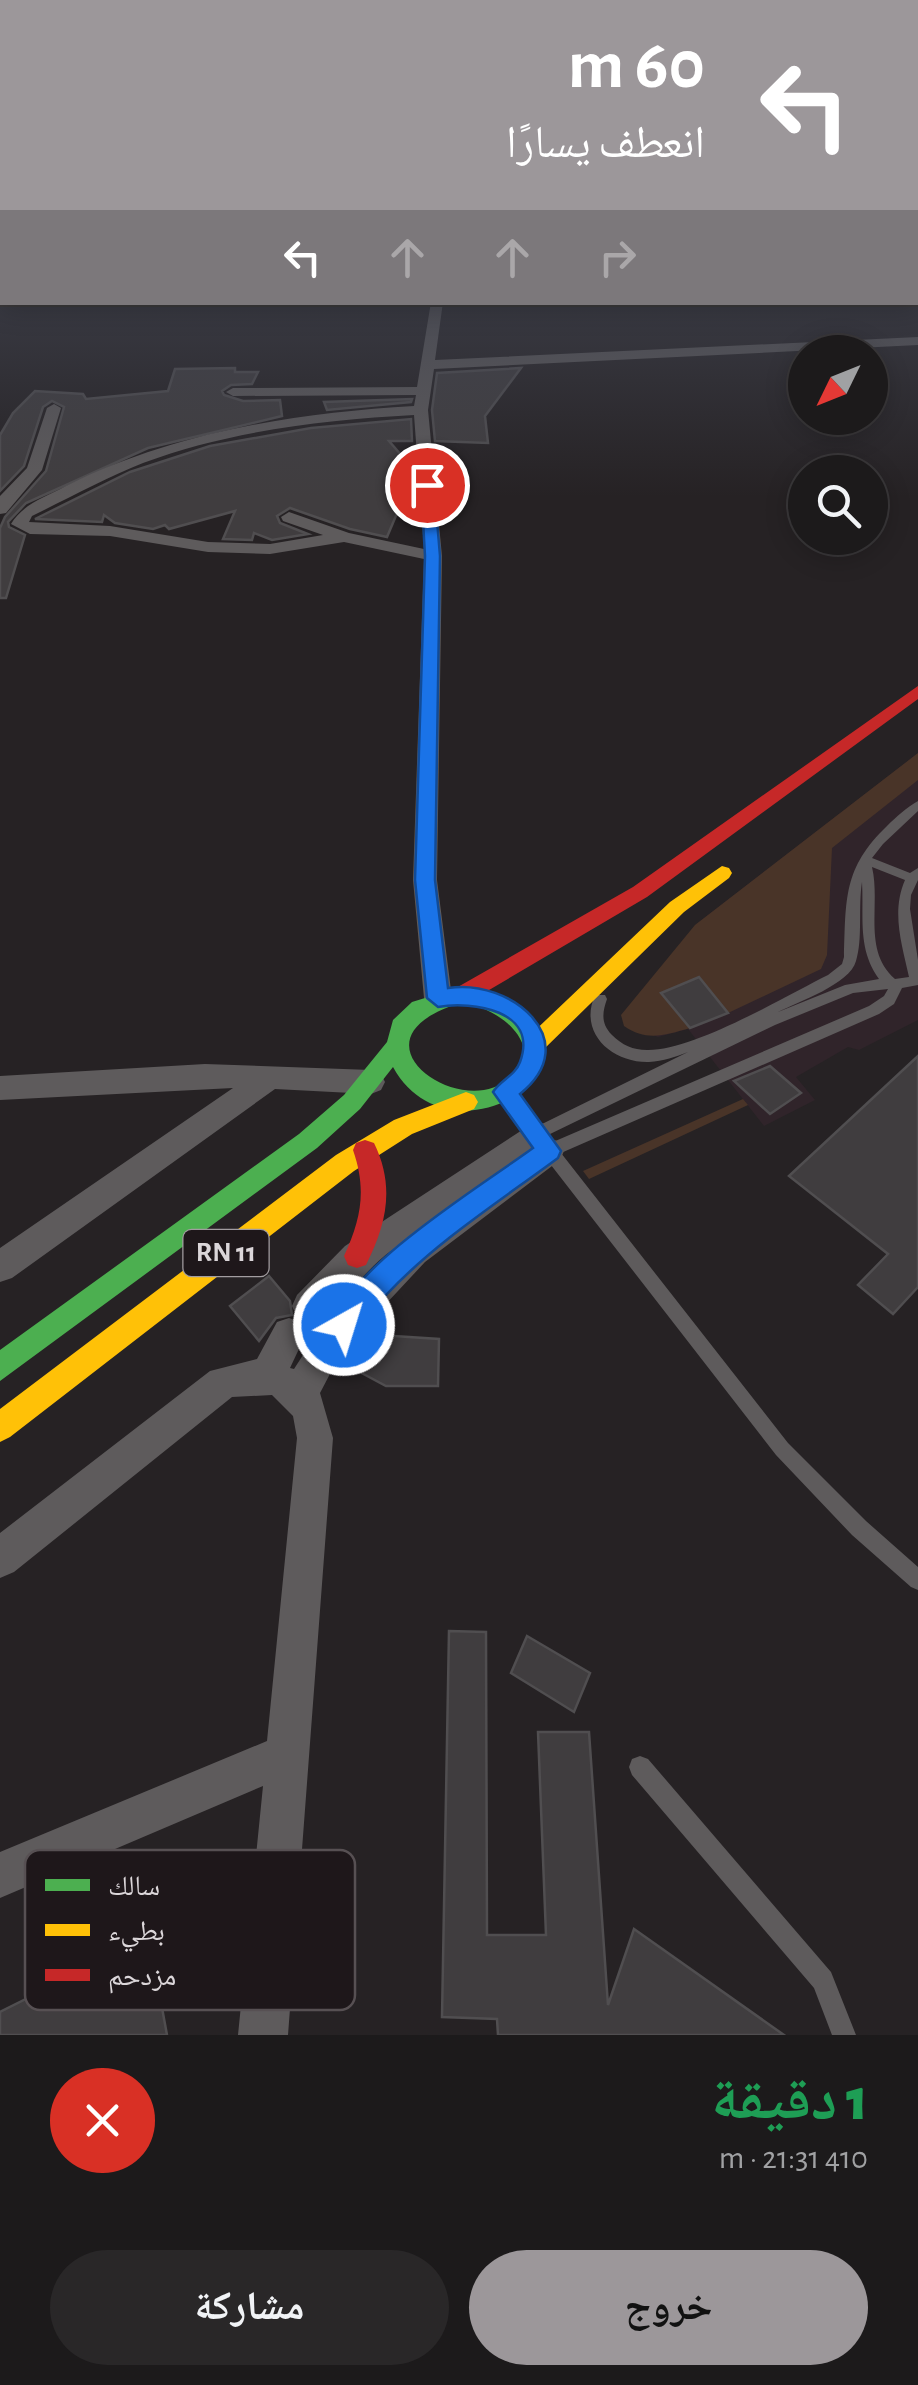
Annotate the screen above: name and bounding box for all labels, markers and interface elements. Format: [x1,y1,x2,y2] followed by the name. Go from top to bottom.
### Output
[568,31,705,101] text: 60 m
[740,40,870,170] icon: left
[506,121,705,166] text: انعطف يسارًا
[275,230,330,285] icon: left
[380,230,435,285] icon: ahead
[485,230,540,285] icon: ahead
[590,230,645,285] icon: right
[788,335,888,435] north arrow
[788,335,888,555] map controls
[385,443,470,528] pin
[788,455,888,555] button: search
[400,458,455,513] icon: arrive
[184,1230,268,1276] road number: RN 11
[292,1273,396,1377] position arrow
[25,1850,355,2010] legend
[108,1873,160,1901] text: سالك
[108,1918,165,1953] text: بطيء
[108,1963,176,1994] text: مزدحم
[50,2068,155,2173] button: close
[711,2071,868,2131] text: 1 دقيقة
[719,2142,868,2174] text: 410 m · 21:31
[50,2250,449,2365] button: مشاركة
[469,2250,868,2365] button: خروج

